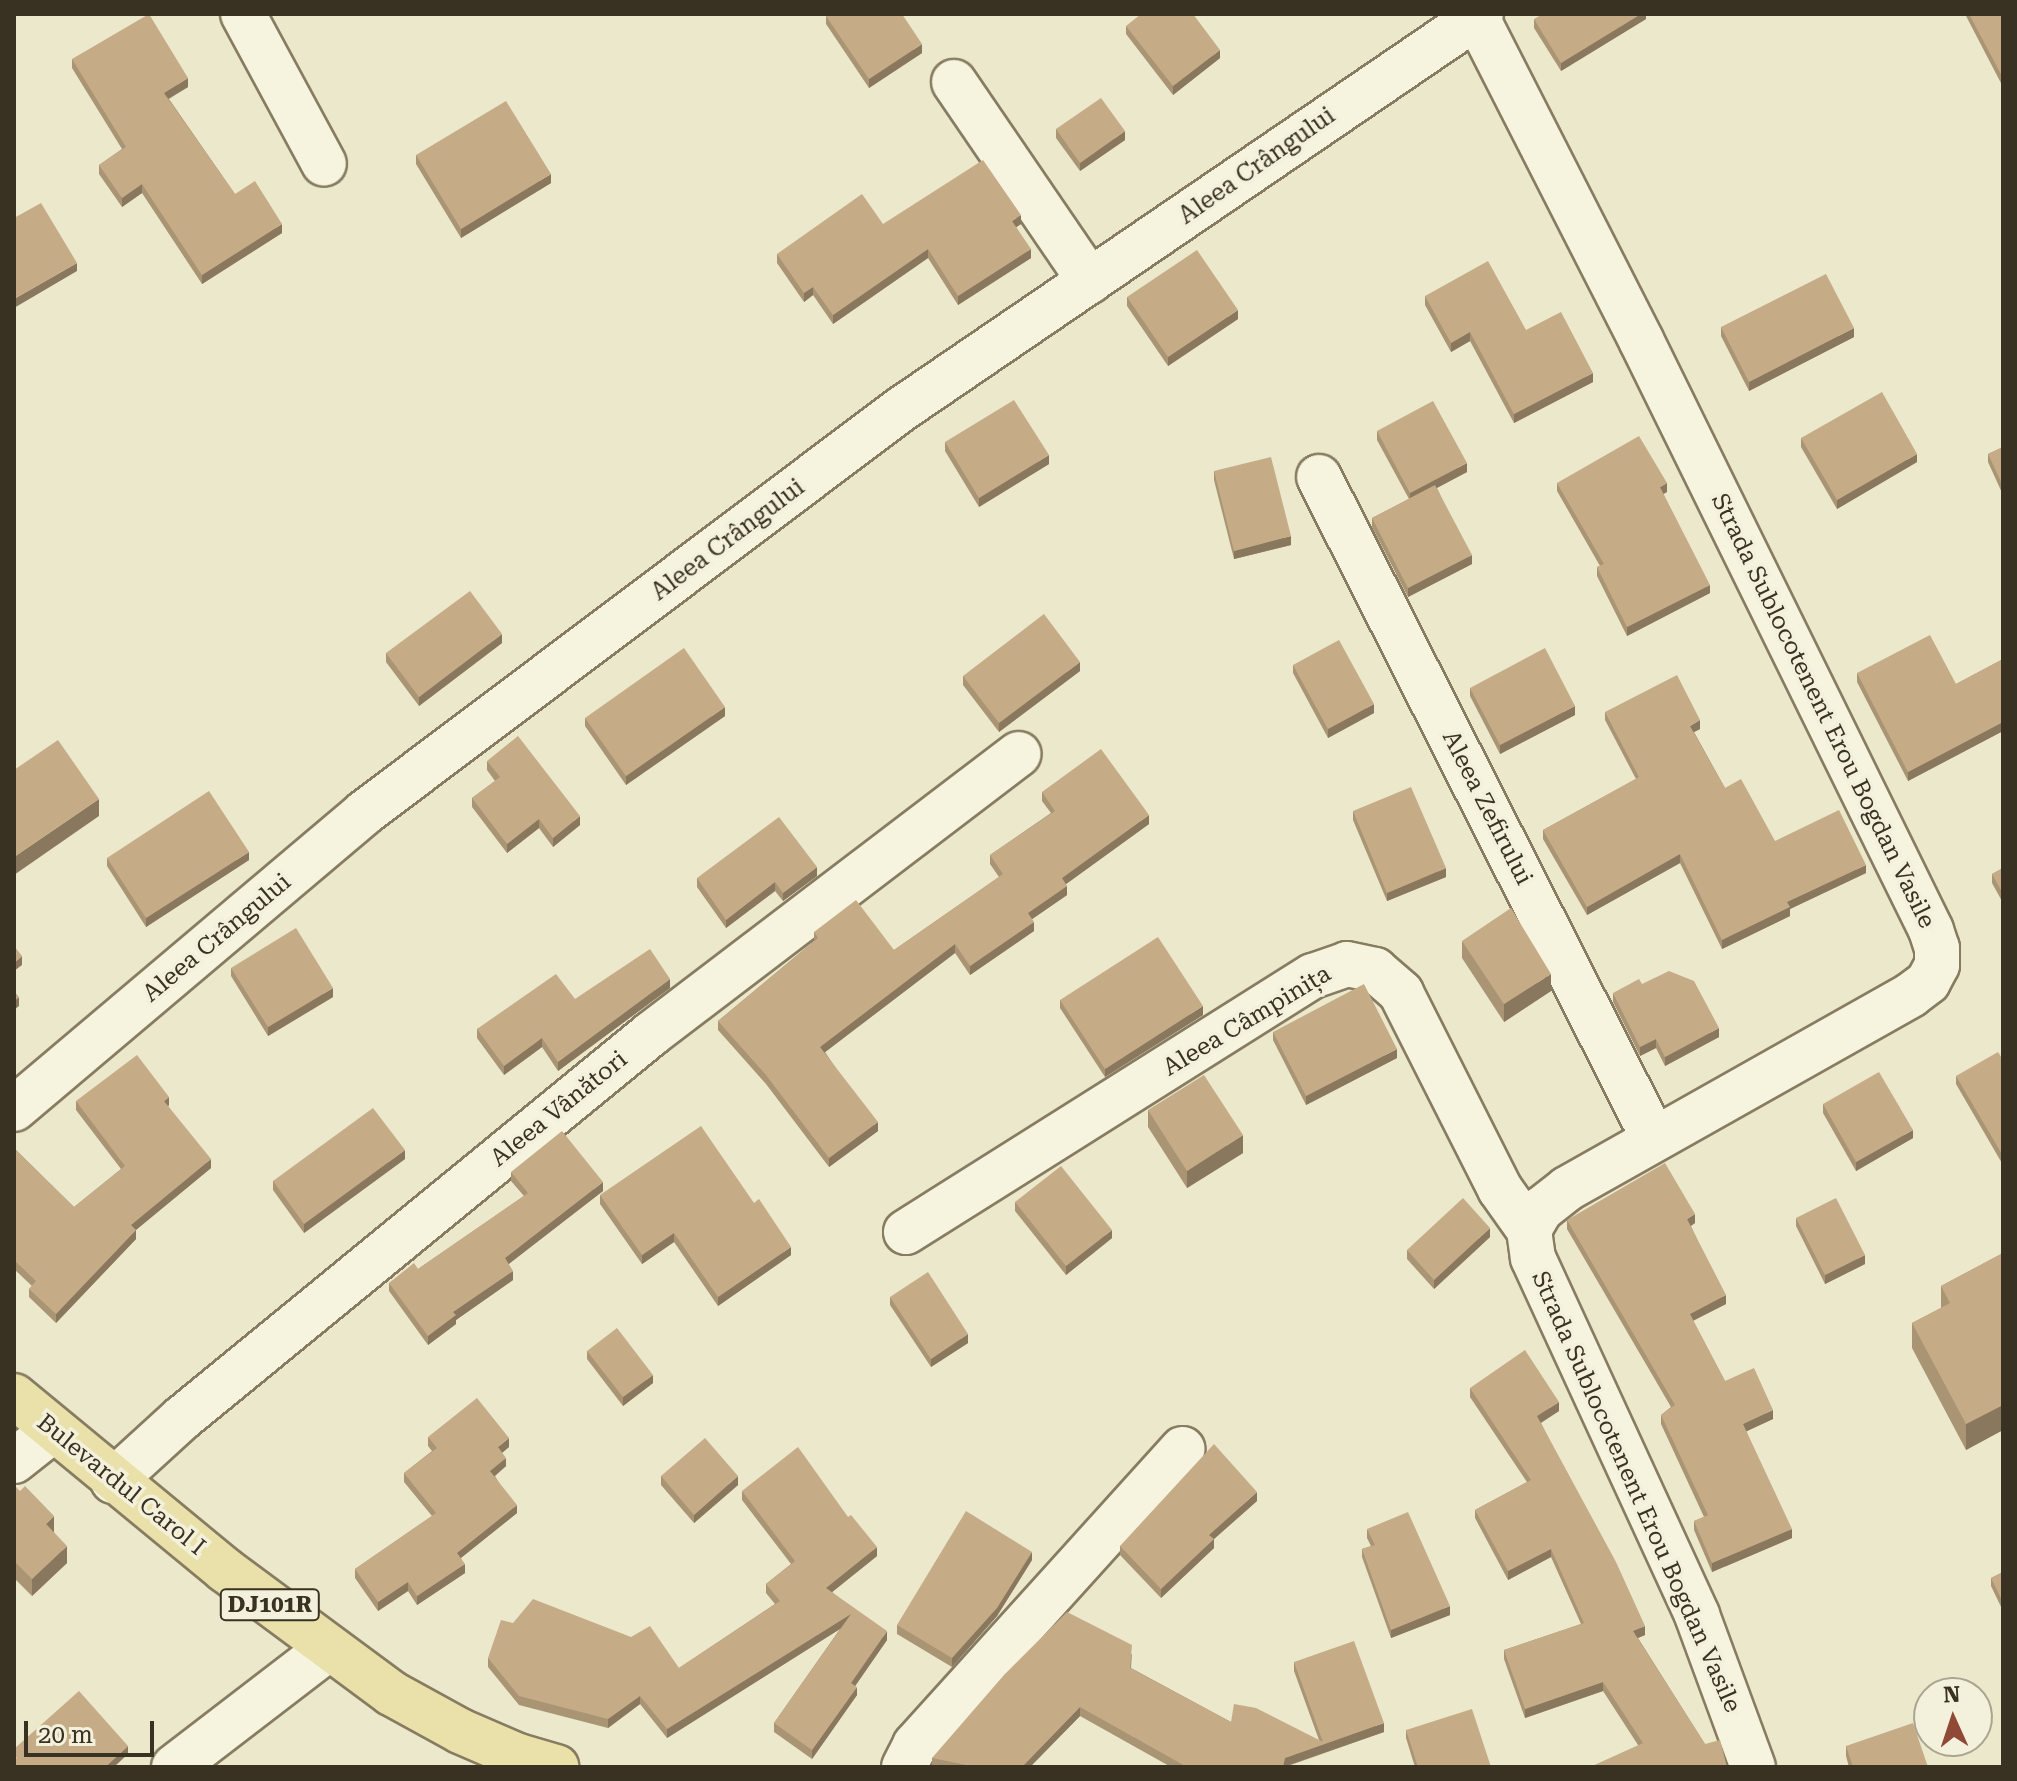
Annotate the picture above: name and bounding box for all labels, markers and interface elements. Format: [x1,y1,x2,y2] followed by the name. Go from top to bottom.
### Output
[1173,101,1341,231] street label: Aleea Crângului
[646,473,810,607] street label: Aleea Crângului
[1705,489,1941,933] street label: Strada Sublocotenent Erou Bogdan Vasile
[1436,726,1538,890] street label: Aleea Zefirului
[137,868,297,1008] street label: Aleea Crângului
[1158,960,1336,1082] street label: Aleea Câmpinița
[485,1045,633,1173] street label: Aleea Vânători
[1525,1267,1747,1717] street label: Strada Sublocotenent Erou Bogdan Vasile
[31,1408,211,1562] street label: Bulevardul Carol I
[218,1587,322,1623] road number: DJ101R
[1913,1677,1993,1757] north arrow
[1943,1682,1961,1707] text: N
[28,1705,158,1755] scale bar
[38,1721,93,1749] text: 20 m

